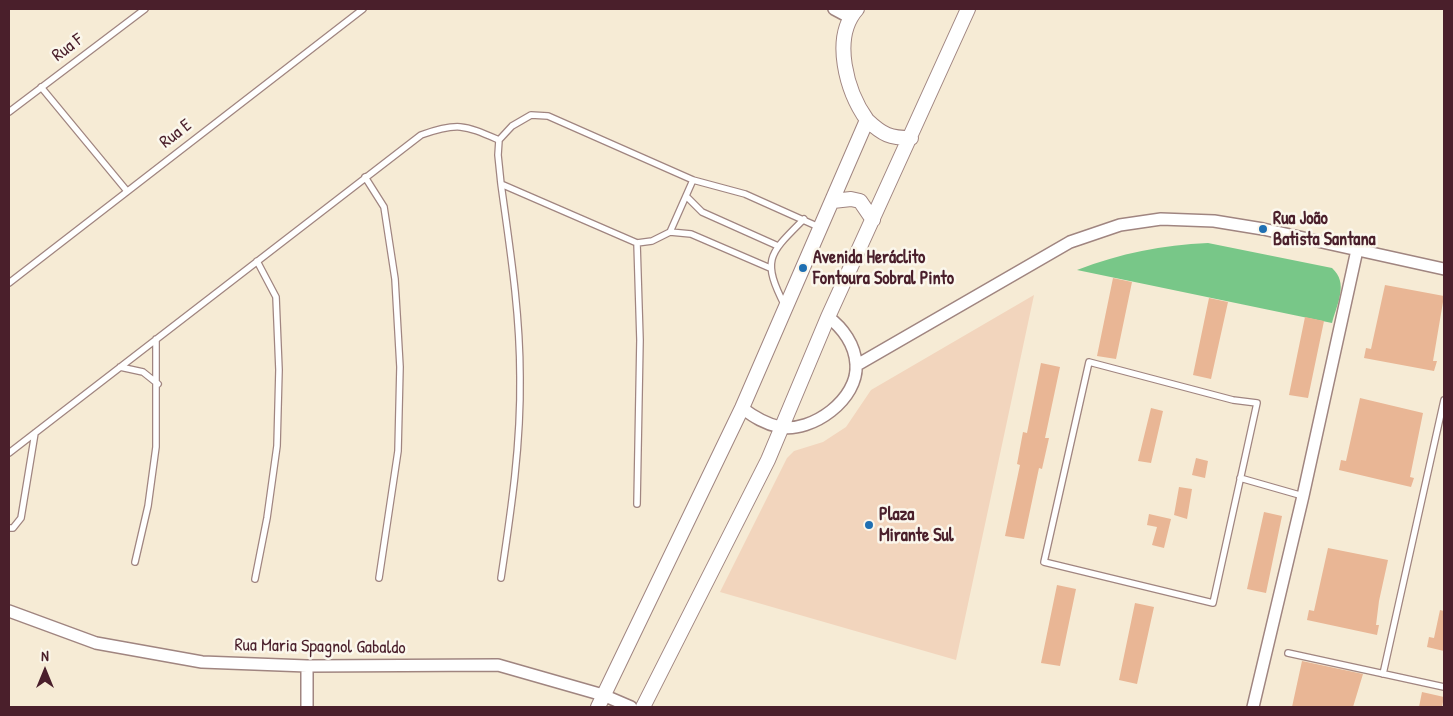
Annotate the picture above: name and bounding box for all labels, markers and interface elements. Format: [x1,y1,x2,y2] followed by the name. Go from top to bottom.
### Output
[48,29,88,67] street label: Rua F
[156,115,196,153] street label: Rua E
[1273,208,1376,250] place label: Rua João Batista Santana
[1257,223,1269,235] marker: Rua João Batista Santana
[813,247,954,290] place label: Avenida Heráclito Fontoura Sobral Pinto
[797,262,809,274] marker: Avenida Heráclito Fontoura Sobral Pinto
[879,504,954,546] place label: Plaza Mirante Sul
[863,519,875,531] marker: Plaza Mirante Sul
[234,635,406,659] street label: Rua Maria Spagnol Gabaldo
[20,646,70,696] north arrow
[41,646,49,665] text: N

